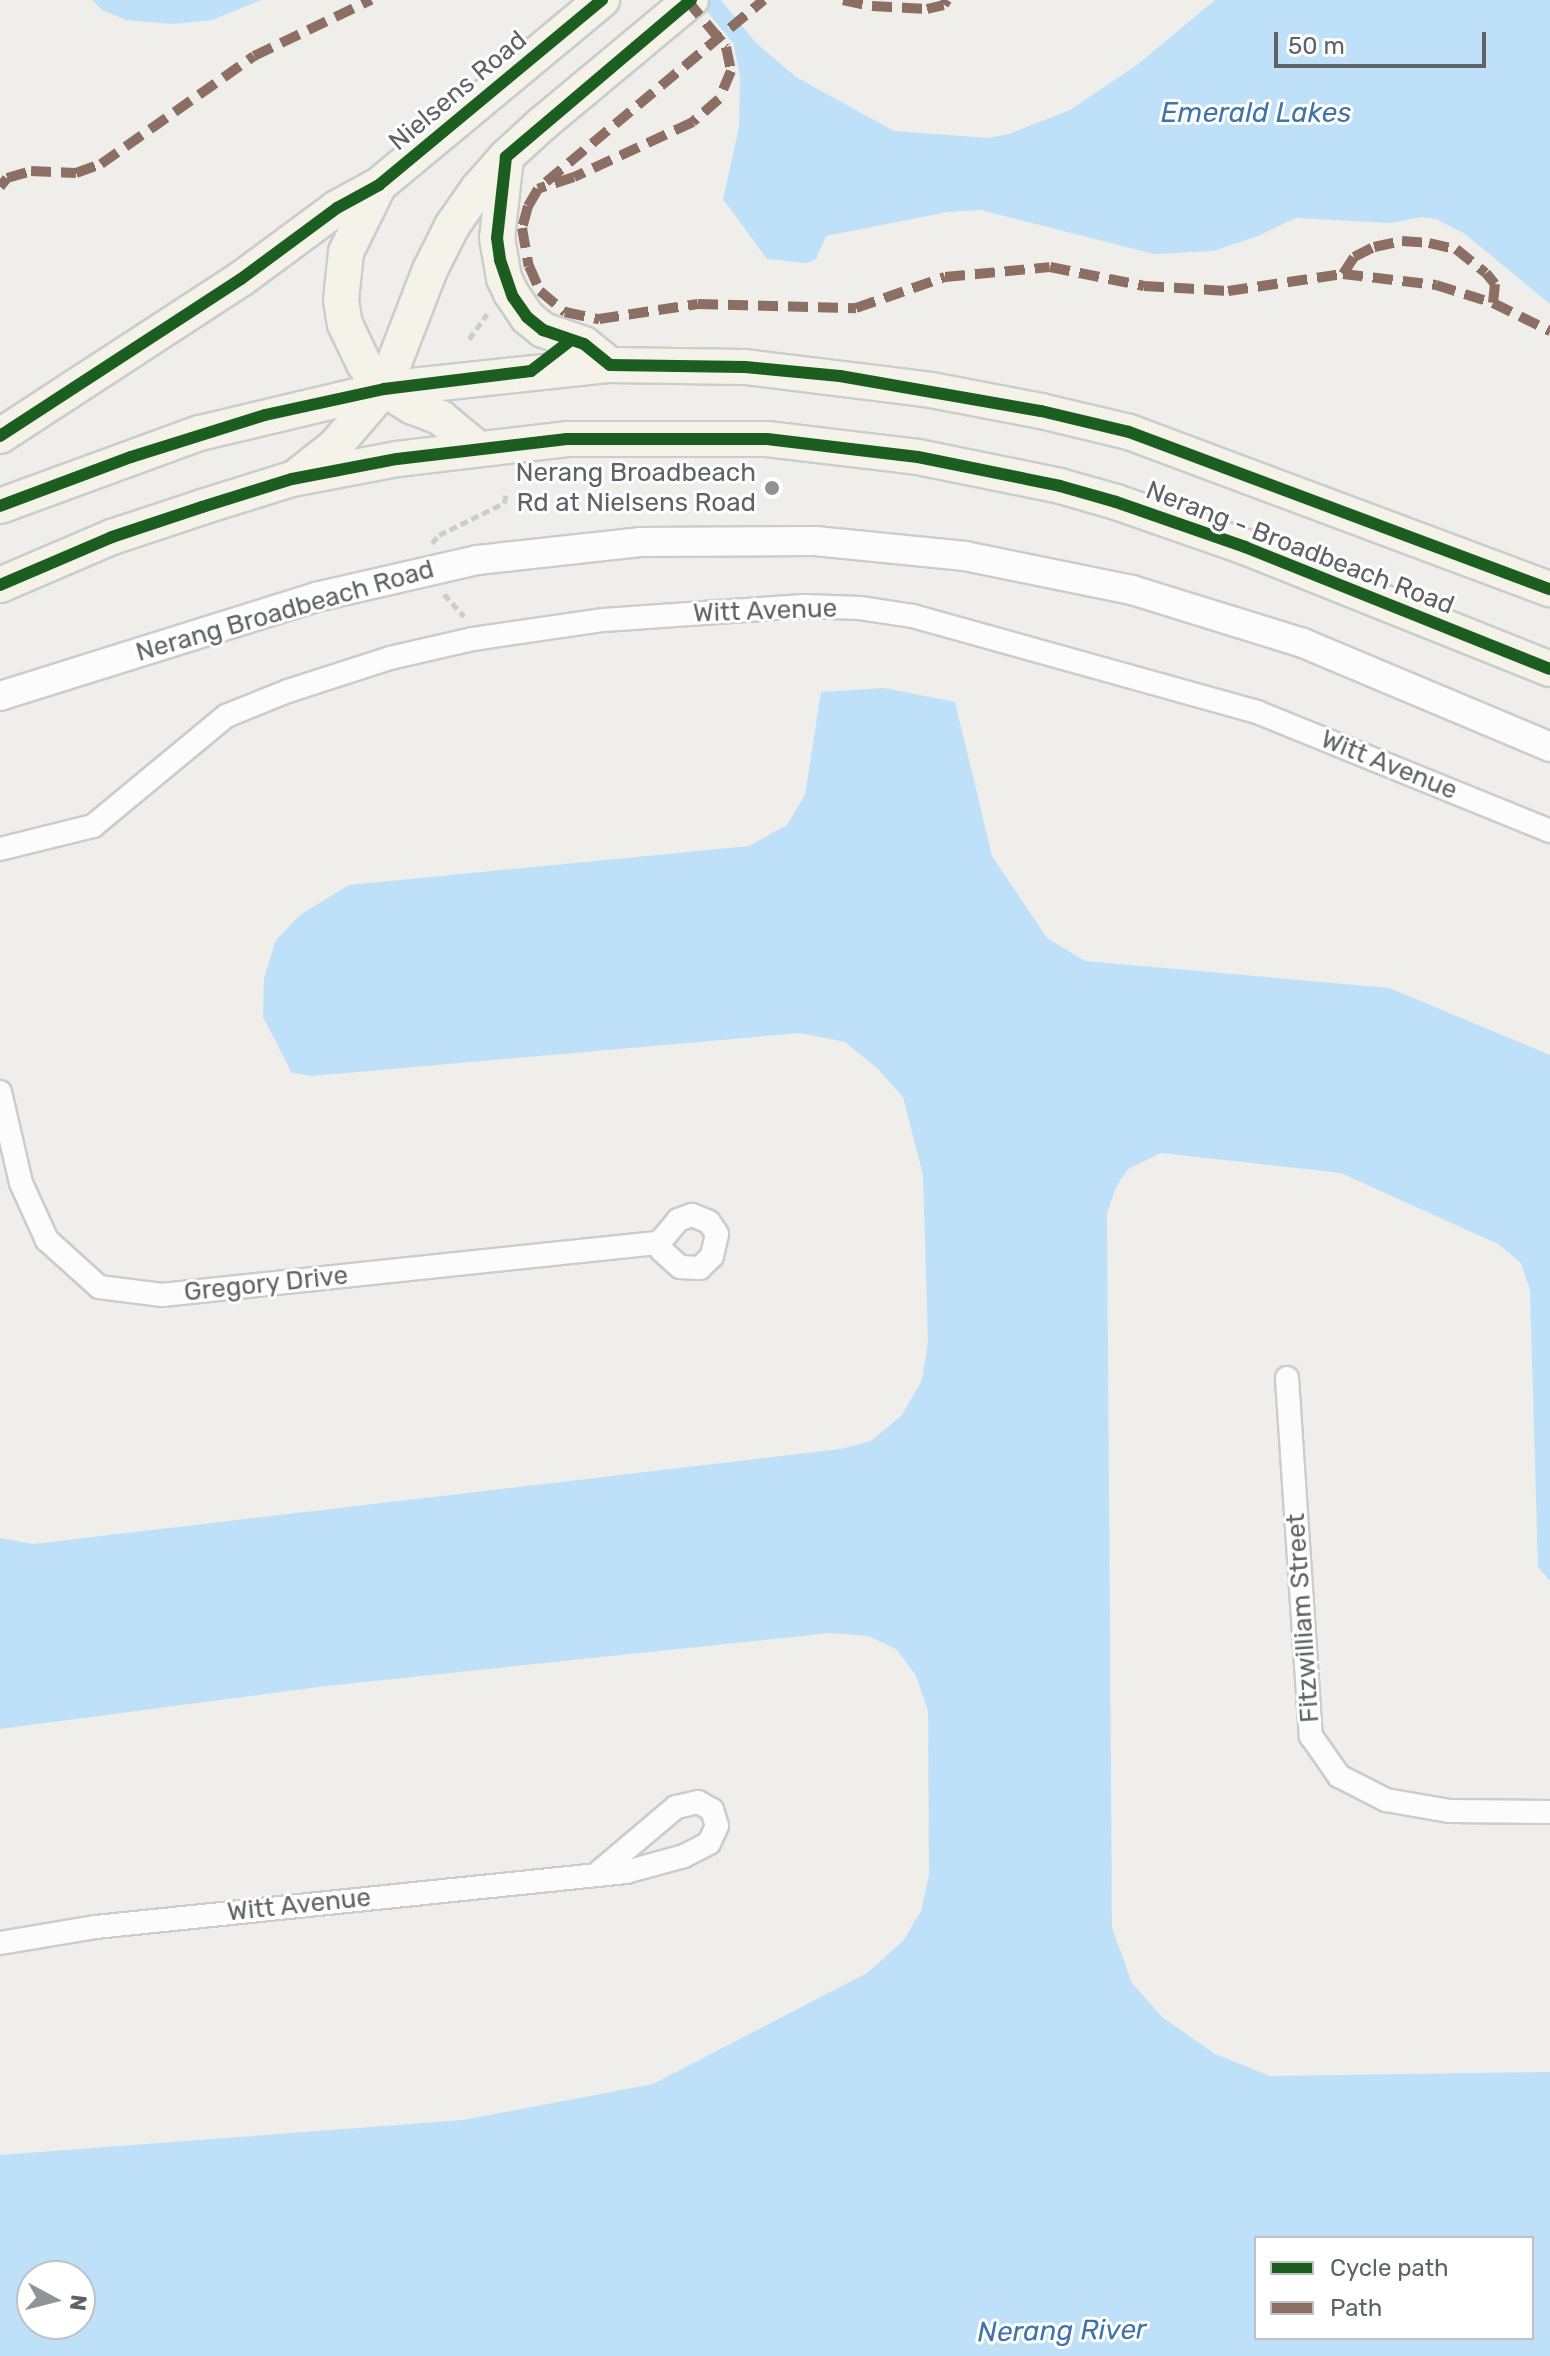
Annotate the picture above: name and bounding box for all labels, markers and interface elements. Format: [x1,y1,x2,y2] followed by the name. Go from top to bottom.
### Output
[1278,16,1490,66] scale bar
[383,24,533,158] street label: Nielsens Road
[1288,32,1345,60] text: 50 m
[1161,96,1351,130] water label: Emerald Lakes
[515,457,756,518] place label: Nerang Broadbeach Rd at Nielsens Road
[1142,475,1458,621] street label: Nerang - Broadbeach Road
[763,479,781,497] marker: Nerang Broadbeach Rd at Nielsens Road
[132,553,438,669] street label: Nerang Broadbeach Road
[692,593,838,629] street label: Witt Avenue
[1316,723,1462,807] street label: Witt Avenue
[182,1260,350,1308] street label: Gregory Drive
[1280,1512,1326,1724] street label: Fitzwilliam Street
[225,1882,373,1928] street label: Witt Avenue
[1254,2236,1534,2340] legend
[1330,2254,1449,2282] text: Cycle path
[16,2260,96,2340] north arrow
[64,2293,93,2312] text: N
[1330,2294,1382,2322] text: Path
[977,2313,1147,2349] water label: Nerang River

